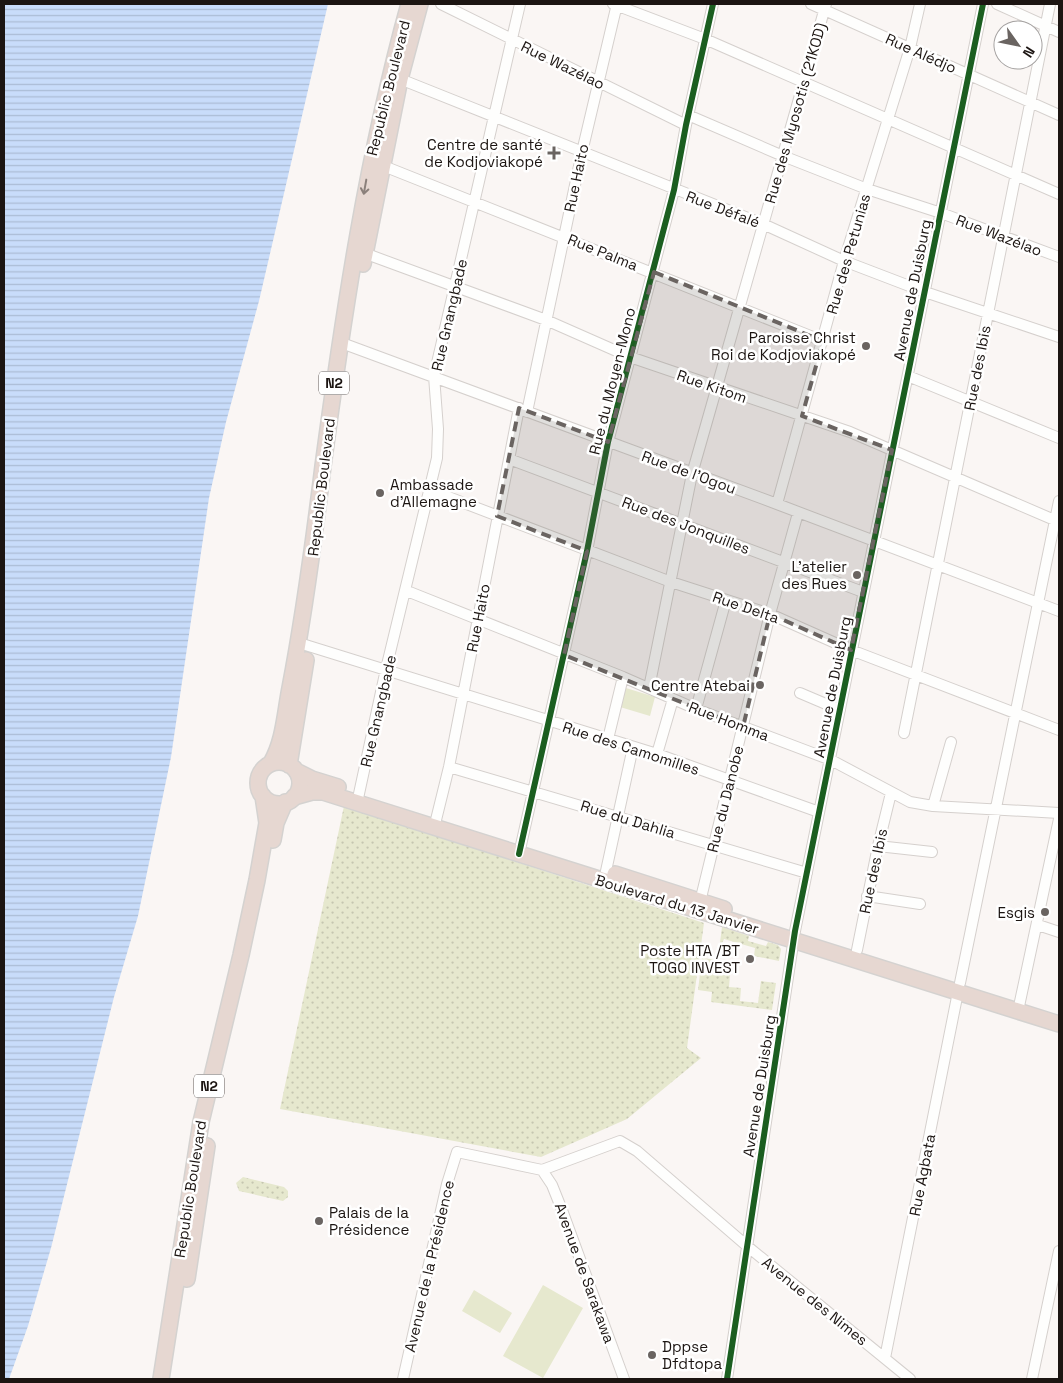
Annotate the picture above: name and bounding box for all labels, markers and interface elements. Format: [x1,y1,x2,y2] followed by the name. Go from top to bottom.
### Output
[362,18,414,158] street label: Republic Boulevard
[760,20,831,206] street label: Rue des Myosotis (21KOD)
[993,20,1043,70] north arrow
[882,29,960,77] street label: Rue Alédjo
[518,37,608,93] street label: Rue Wazélao
[1019,43,1039,61] text: N
[424,135,543,171] place label: Centre de santé de Kodjoviakopé
[559,142,593,214] street label: Rue Haito
[547,146,561,160] marker: Centre de santé de Kodjoviakopé
[360,179,370,195] one-way arrow
[683,186,763,232] street label: Rue Défalé
[822,191,874,316] street label: Rue des Petunias
[953,210,1045,260] street label: Rue Wazélao
[889,218,935,362] street label: Avenue de Duisburg
[565,229,641,275] street label: Rue Palma
[427,257,471,373] street label: Rue Gnangbade
[585,305,639,457] street label: Rue du Moyen-Mono
[959,324,995,412] street label: Rue des Ibis
[711,328,856,364] place label: Paroisse Christ Roi de Kodjoviakopé
[860,340,872,352] marker: Paroisse Christ Roi de Kodjoviakopé
[674,365,750,407] street label: Rue Kitom
[319,372,349,394] road number: N2
[303,417,339,557] street label: Republic Boulevard
[639,446,739,498] street label: Rue de l'Ogou
[390,475,477,511] place label: Ambassade d'Allemagne
[374,487,386,499] marker: Ambassade d'Allemagne
[619,492,753,558] street label: Rue des Jonquilles
[781,557,847,593] place label: L'atelier des Rues
[851,569,863,581] marker: L'atelier des Rues
[462,582,494,654] street label: Rue Haito
[710,587,782,627] street label: Rue Delta
[809,615,855,759] street label: Avenue de Duisburg
[356,653,400,769] street label: Rue Gnangbade
[651,676,750,695] place label: Centre Atebai
[754,679,766,691] marker: Centre Atebai
[686,697,772,745] street label: Rue Homma
[560,717,702,779] street label: Rue des Camomilles
[703,743,748,854] street label: Rue du Danobe
[578,796,678,842] street label: Rue du Dahlia
[855,827,891,915] street label: Rue des Ibis
[593,870,762,938] street label: Boulevard du 13 Janvier
[997,903,1035,922] place label: Esgis
[1039,906,1051,918] marker: Esgis
[640,941,740,977] place label: Poste HTA /BT TOGO INVEST
[744,953,756,965] marker: Poste HTA /BT TOGO INVEST
[738,1014,780,1158] street label: Avenue de Duisburg
[194,1074,224,1098] road number: N2
[170,1119,210,1259] street label: Republic Boulevard
[905,1132,939,1218] street label: Rue Agbata
[400,1178,458,1354] street label: Avenue de la Présidence
[551,1200,619,1346] street label: Avenue de Sarakawa
[329,1203,410,1239] place label: Palais de la Présidence
[313,1215,325,1227] marker: Palais de la Présidence
[758,1253,872,1349] street label: Avenue des Nimes
[662,1337,722,1373] place label: Dppse Dfdtopa
[646,1349,658,1361] marker: Dppse Dfdtopa

